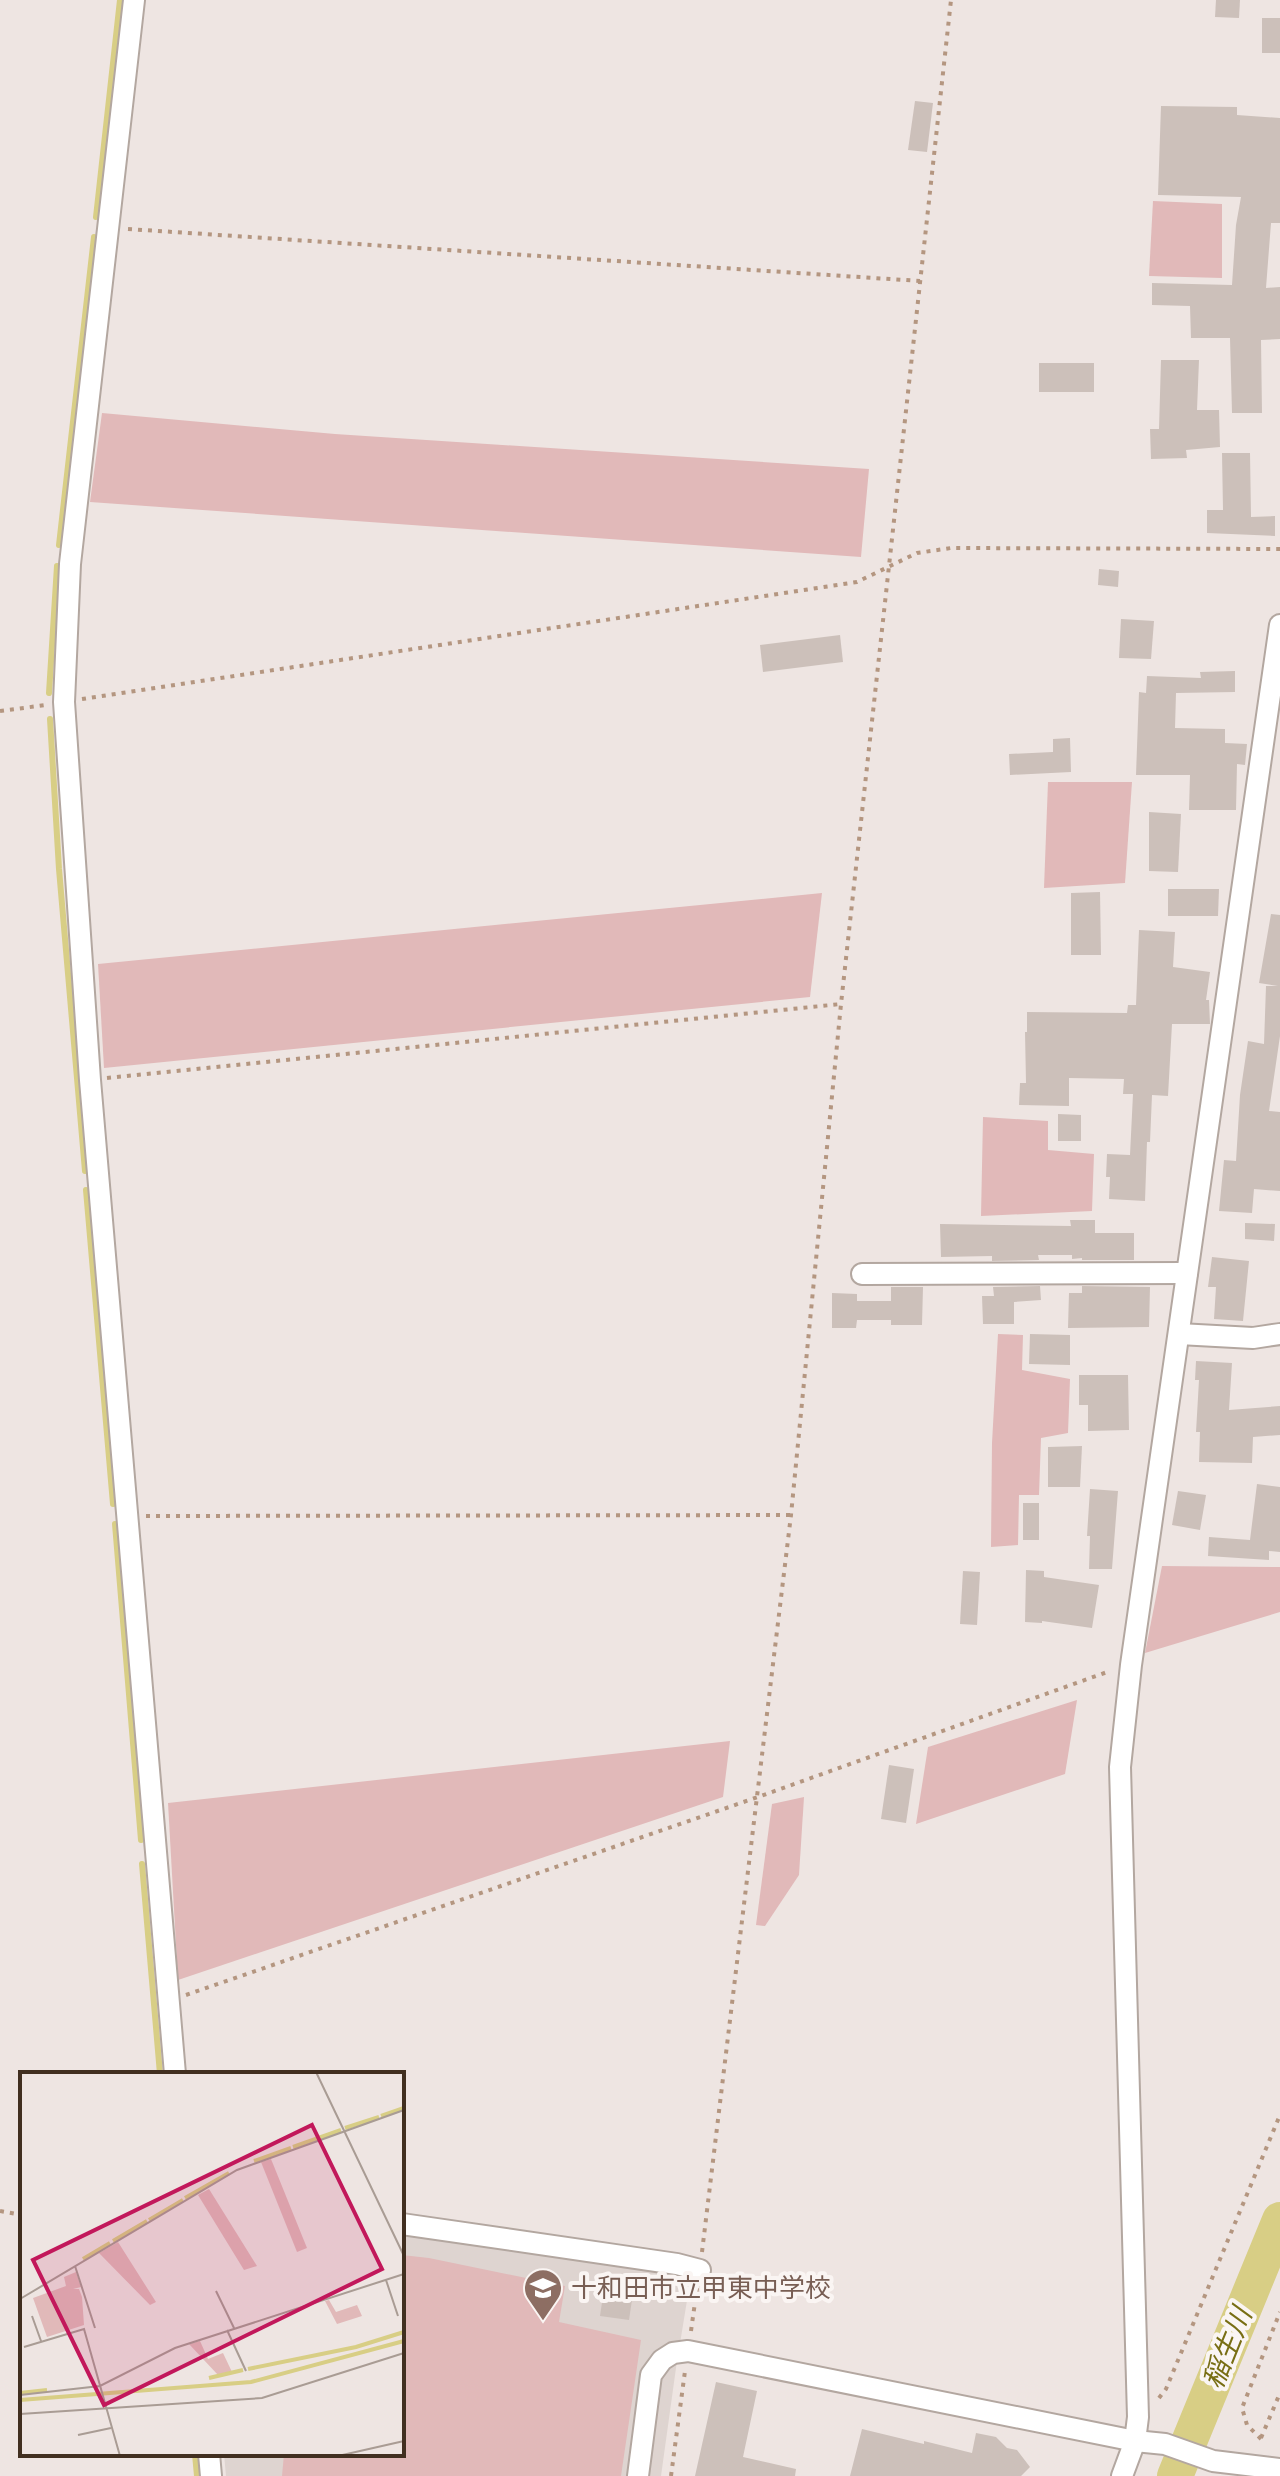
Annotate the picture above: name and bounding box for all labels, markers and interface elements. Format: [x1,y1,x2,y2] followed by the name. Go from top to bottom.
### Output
[20,2072,404,2456] inset map
[522,2267,564,2322] school or university icon: 十和田市立甲東中学校
[571,2273,831,2304] place label: 十和田市立甲東中学校
[1196,2300,1260,2393] water label: 稲生川

